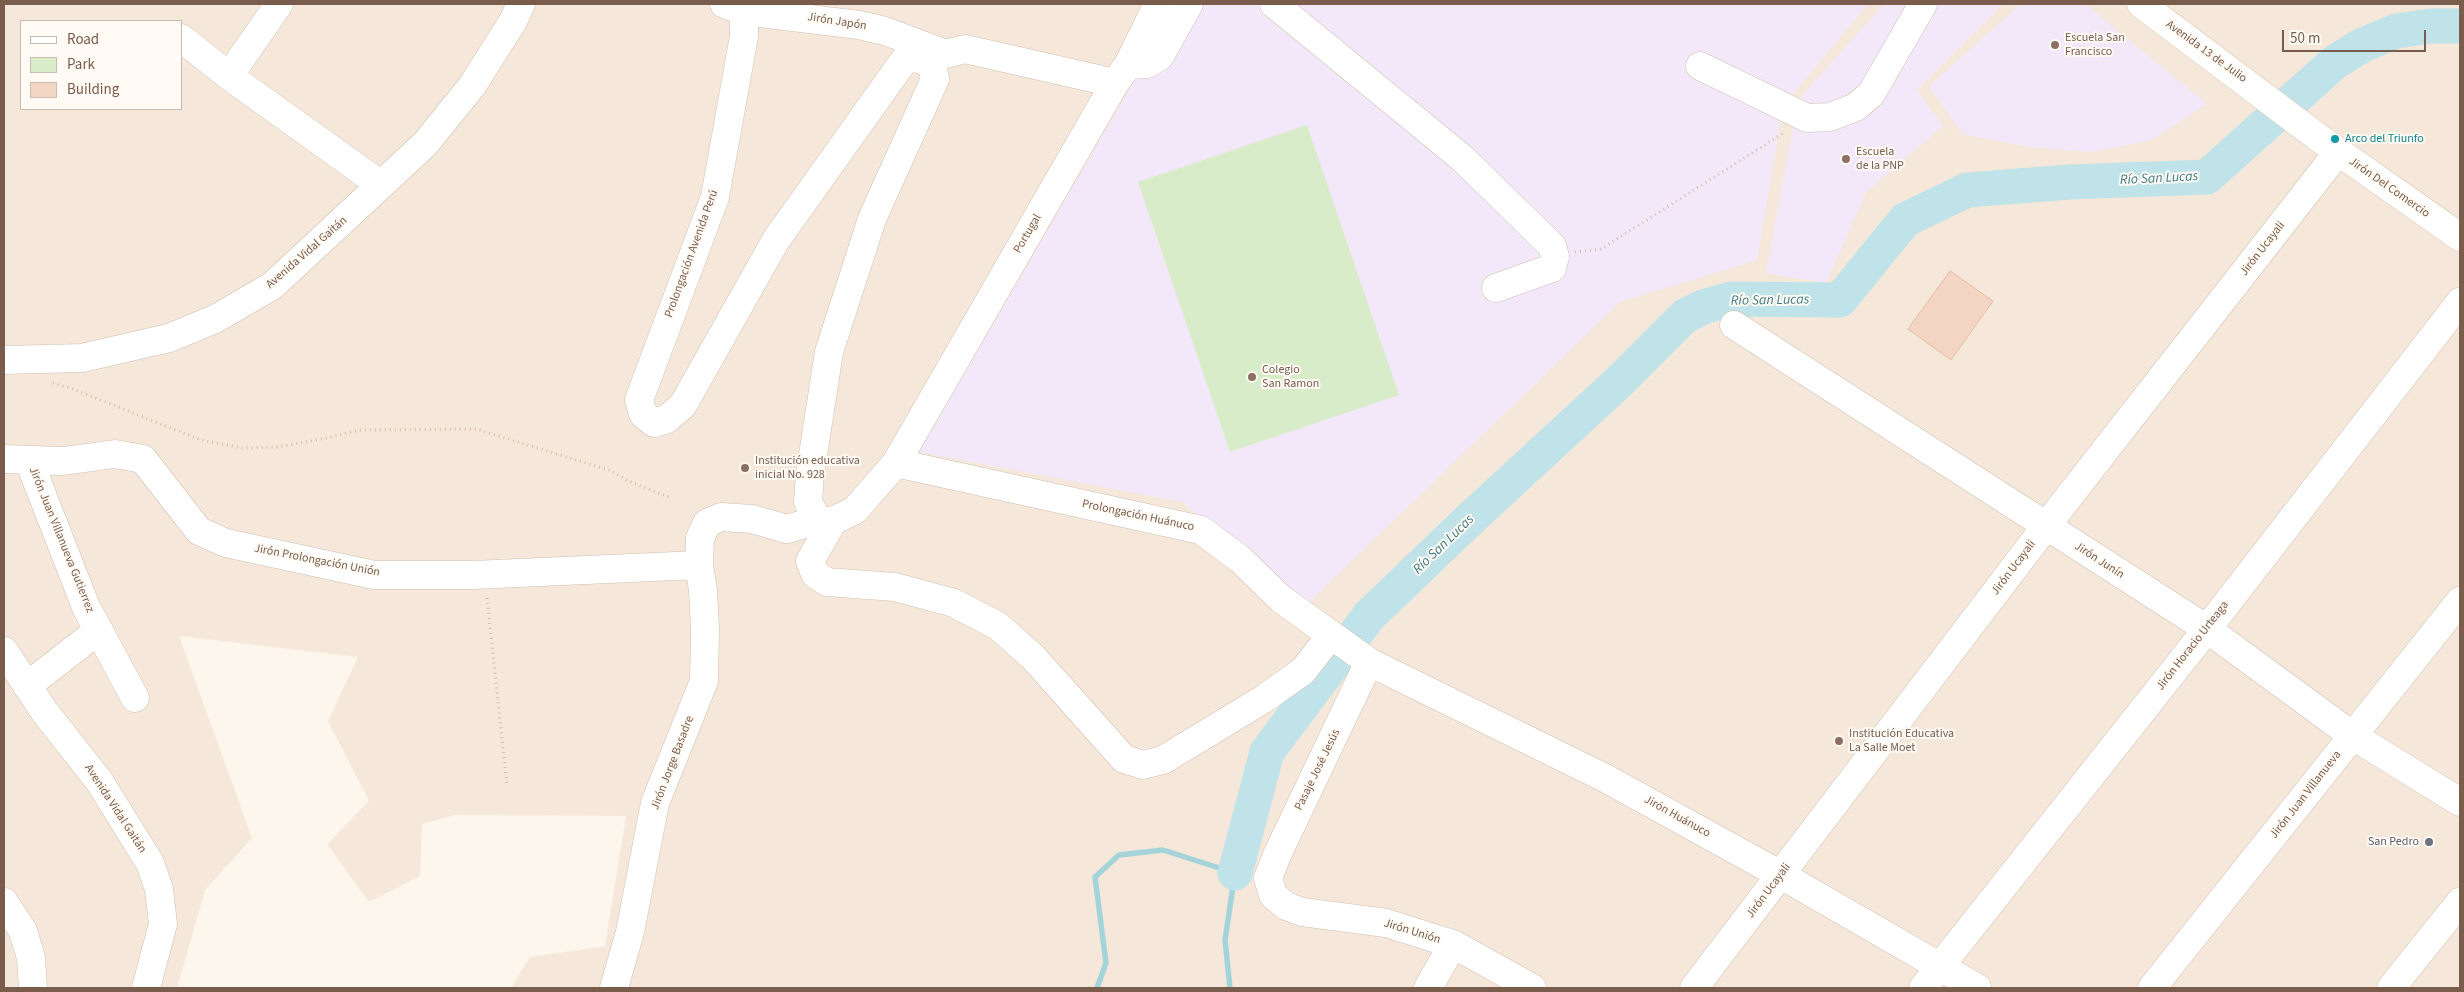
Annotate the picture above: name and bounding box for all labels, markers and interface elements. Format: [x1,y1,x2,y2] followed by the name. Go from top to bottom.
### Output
[806,10,868,34] street label: Jirón Japón
[2163,18,2249,86] street label: Avenida 13 de Julio
[20,20,182,110] legend
[2284,20,2428,52] scale bar
[2290,28,2320,49] text: 50 m
[67,29,99,50] text: Road
[2065,31,2125,59] place label: Escuela San Francisco
[2049,39,2061,51] marker: Escuela San Francisco
[67,54,95,75] text: Park
[67,79,119,100] text: Building
[2345,132,2424,146] place label: Arco del Triunfo
[2329,133,2341,145] marker: Arco del Triunfo
[1856,145,1904,173] place label: Escuela de la PNP
[1840,153,1852,165] marker: Escuela de la PNP
[2346,155,2432,221] street label: Jirón Del Comercio
[2119,169,2199,189] water label: Río San Lucas
[662,188,722,320] street label: Prolongación Avenida Perú
[1011,212,1045,256] street label: Portugal
[264,214,350,292] street label: Avenida Vidal Gaitán
[2237,219,2289,279] street label: Jirón Ucayali
[1731,292,1809,310] water label: Río San Lucas
[1262,363,1319,391] place label: Colegio San Ramon
[1246,371,1258,383] marker: Colegio San Ramon
[755,454,860,482] place label: Institución educativa inicial No. 928
[739,462,751,474] marker: Institución educativa inicial No. 928
[25,465,97,615] street label: Jirón Juan Villanueva Gutierrez
[1081,497,1195,535] street label: Prolongación Huánuco
[1410,512,1478,578] water label: Río San Lucas
[1989,538,2039,598] street label: Jirón Ucayali
[2071,540,2127,582] street label: Jirón Junín
[253,542,381,580] street label: Jirón Prolongación Unión
[2154,598,2232,694] street label: Jirón Horacio Urteaga
[648,714,698,812] street label: Jirón Jorge Basadre
[1292,727,1344,813] street label: Pasaje José Jesús
[1849,727,1954,755] place label: Institución Educativa La Salle Moet
[1833,735,1845,747] marker: Institución Educativa La Salle Moet
[2267,748,2345,842] street label: Jirón Juan Villanueva
[81,762,149,856] street label: Avenida Vidal Gaitán
[1641,793,1713,841] street label: Jirón Huánuco
[2368,835,2419,849] place label: San Pedro
[2423,836,2435,848] marker: San Pedro
[1744,861,1794,921] street label: Jirón Ucayali
[1382,917,1442,947] street label: Jirón Unión

